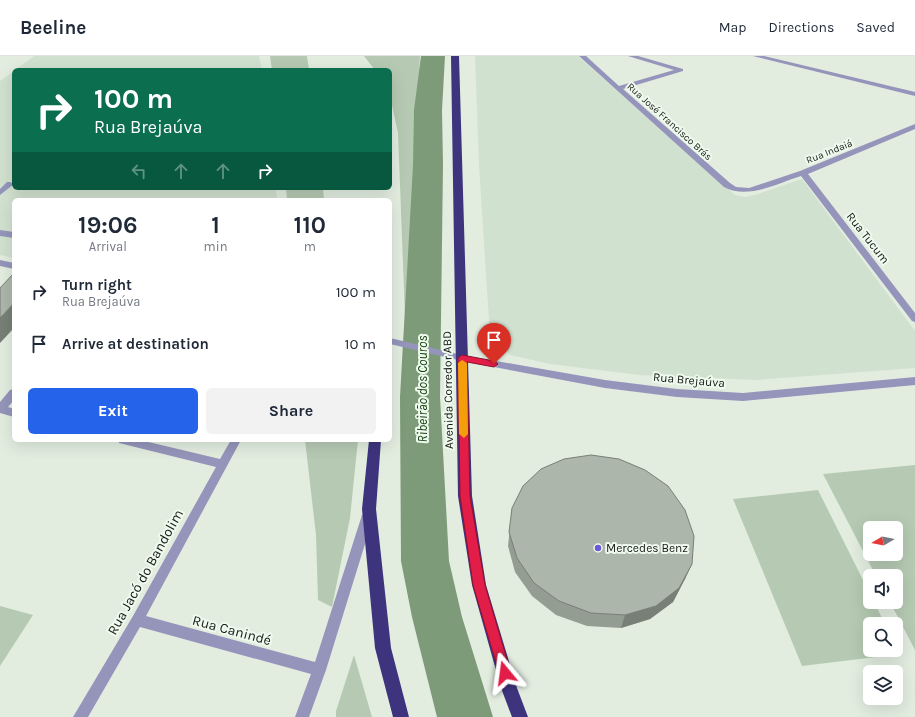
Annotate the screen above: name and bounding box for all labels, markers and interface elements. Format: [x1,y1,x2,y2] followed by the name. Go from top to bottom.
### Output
[20,17,86,39] text: Beeline
[719,19,747,36] text: Map
[769,19,834,36] text: Directions
[856,19,895,36] text: Saved
[625,81,714,163] street label: Rua José Francisco Brás
[94,82,173,115] text: 100 m
[28,84,80,136] icon: right
[94,116,202,138] text: Rua Brejaúva
[804,137,854,167] street label: Rua Indaiá
[128,160,150,182] icon: left
[170,160,192,182] icon: ahead
[212,160,234,182] icon: ahead
[254,160,276,182] icon: right
[844,210,892,266] street label: Rua Tucum
[78,211,138,239] text: 19:06
[211,211,220,239] text: 1
[294,211,326,239] text: 110
[89,239,127,254] text: Arrival
[204,239,228,254] text: min
[304,239,316,254] text: m
[62,276,132,294] text: Turn right
[28,281,50,303] icon: right
[336,283,376,301] text: 100 m
[62,294,140,309] text: Rua Brejaúva
[477,323,511,364] pin
[483,329,505,351] icon: arrive
[440,331,456,449] street label: Avenida Corredor ABD
[28,333,50,355] icon: arrive
[62,335,209,353] text: Arrive at destination
[345,335,376,353] text: 10 m
[415,335,430,443] water label: Ribeirão dos Couros
[652,370,726,390] street label: Rua Brejaúva
[28,388,198,434] button: Exit
[206,388,376,434] button: Share
[104,507,187,638] street label: Rua Jacó do Bandolim
[863,521,903,561] north arrow
[863,521,903,705] map controls
[606,541,688,555] place label: Mercedes Benz
[593,543,603,553] marker: Mercedes Benz
[863,569,903,609] button: sound
[191,612,273,649] street label: Rua Canindé
[863,617,903,657] button: search
[484,652,526,694] position arrow
[863,665,903,705] button: layers

